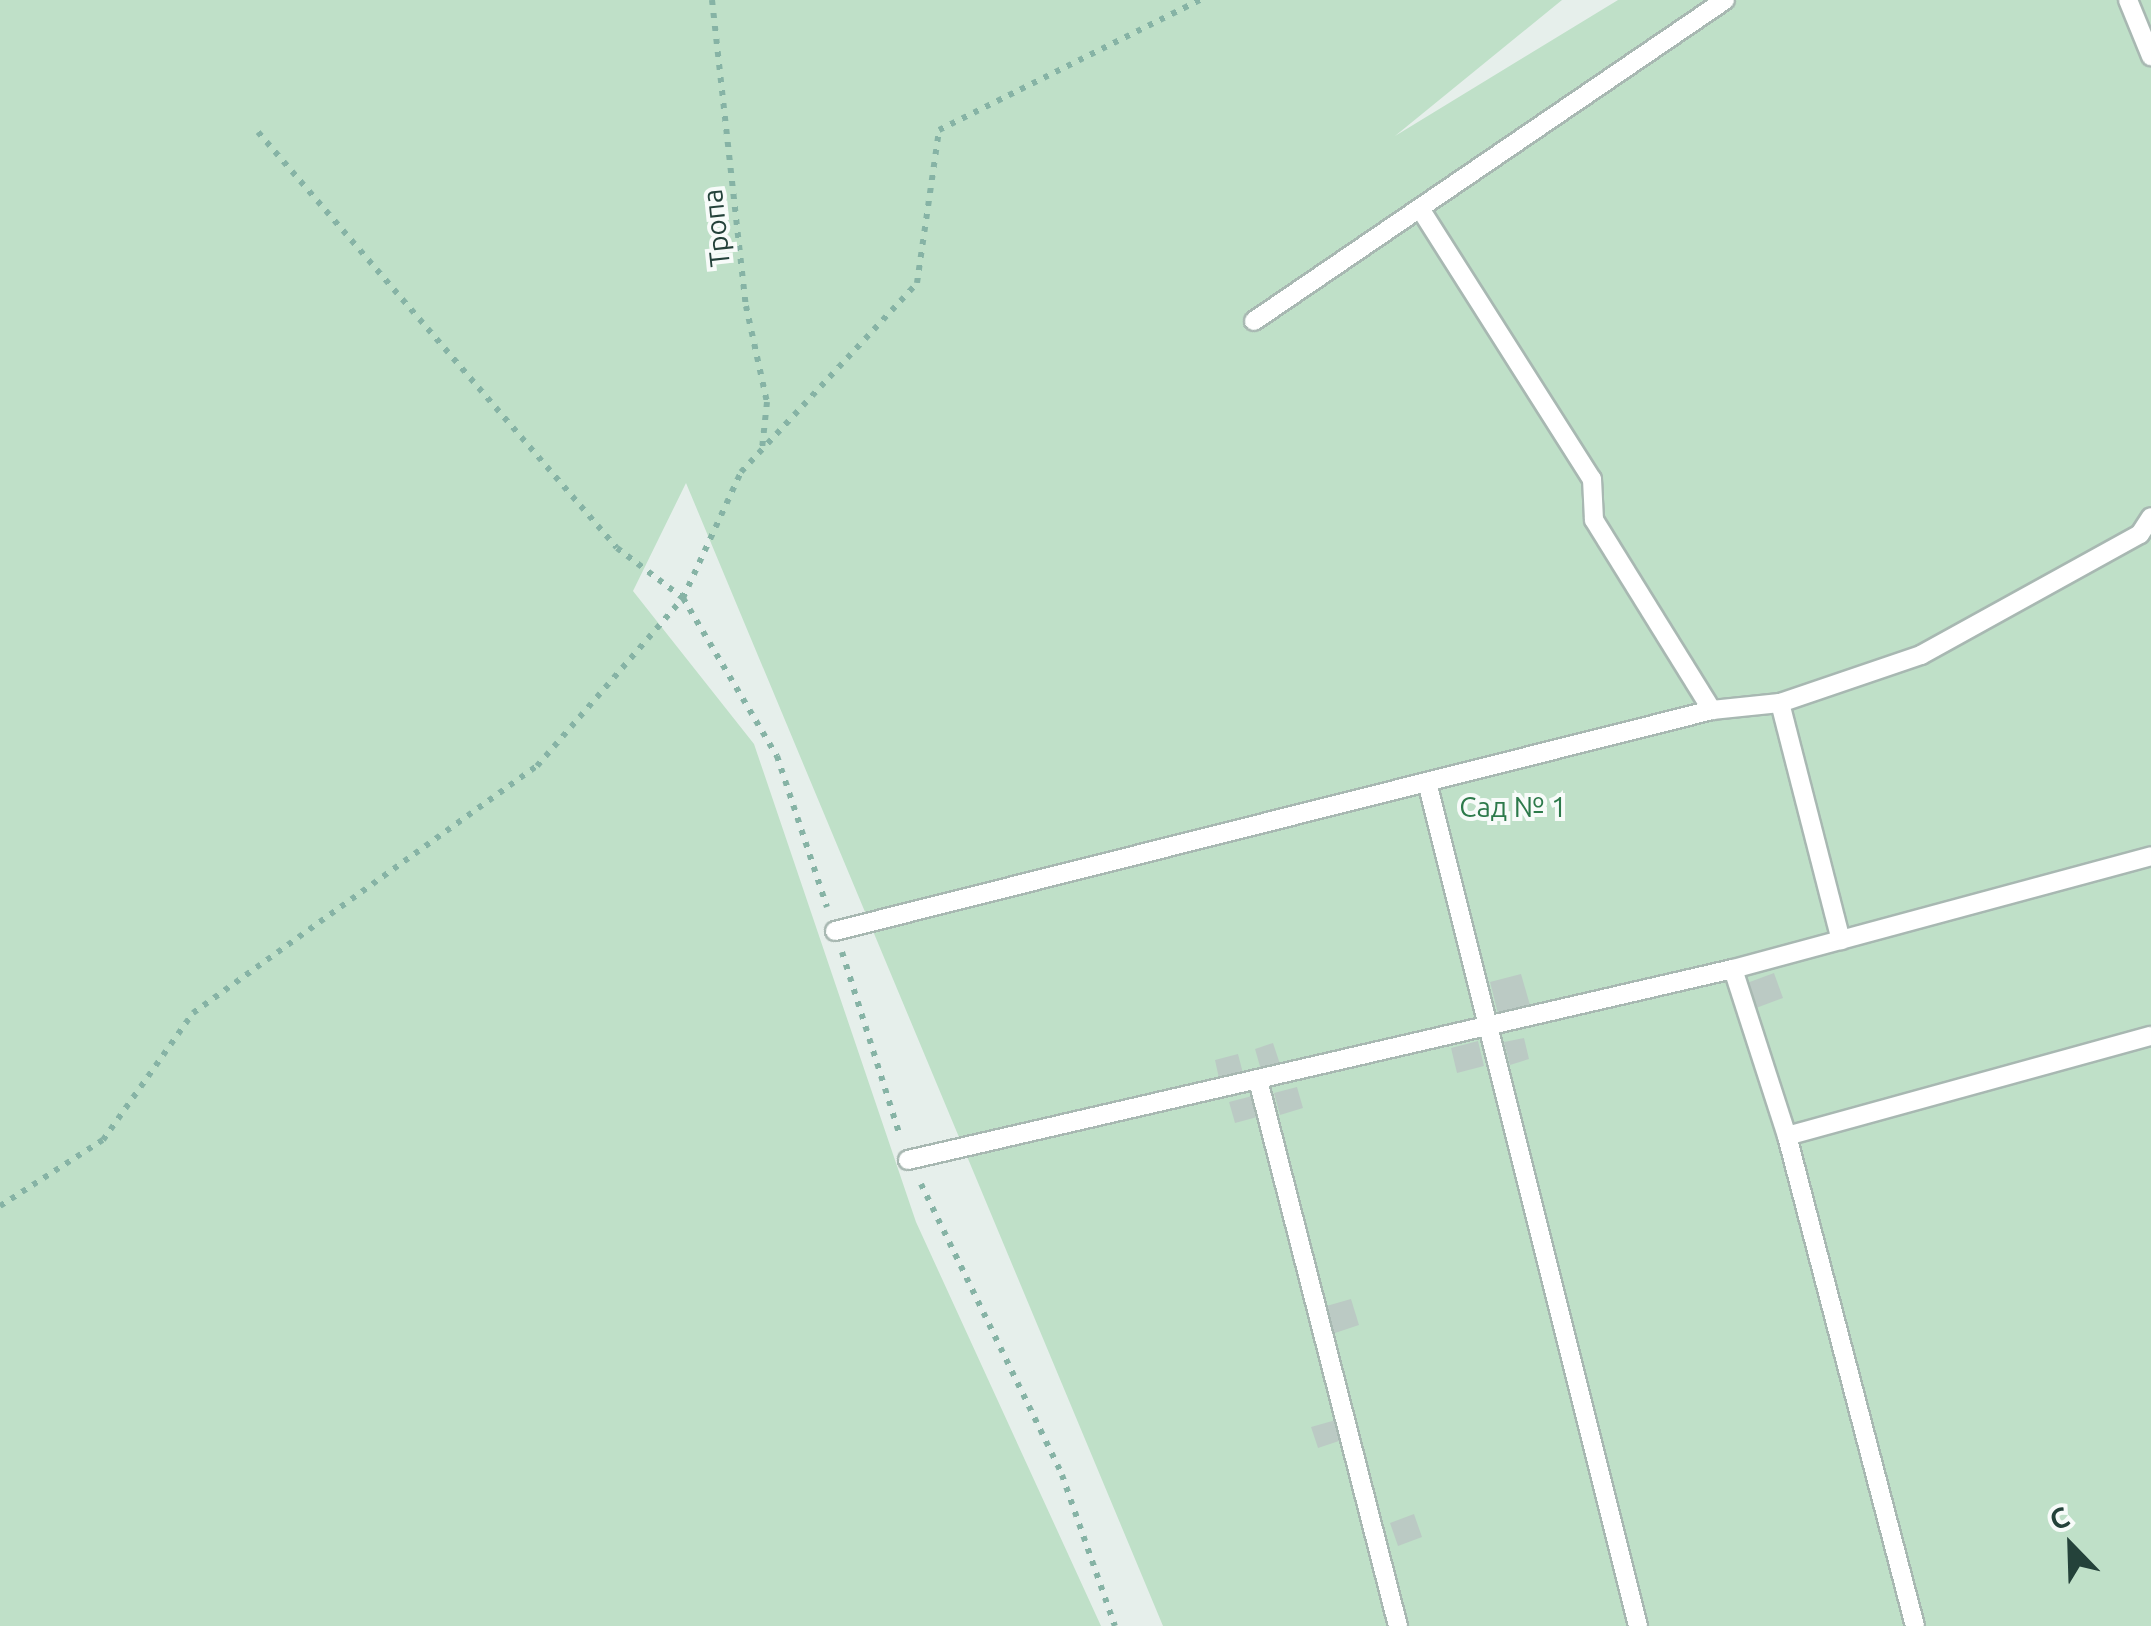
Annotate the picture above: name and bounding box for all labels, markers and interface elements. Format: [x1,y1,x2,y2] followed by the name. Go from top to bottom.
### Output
[695,187,737,269] street label: Тропа
[1459,790,1567,824] park label: Сад № 1
[2021,1496,2121,1596] north arrow
[2045,1500,2073,1536] text: С

